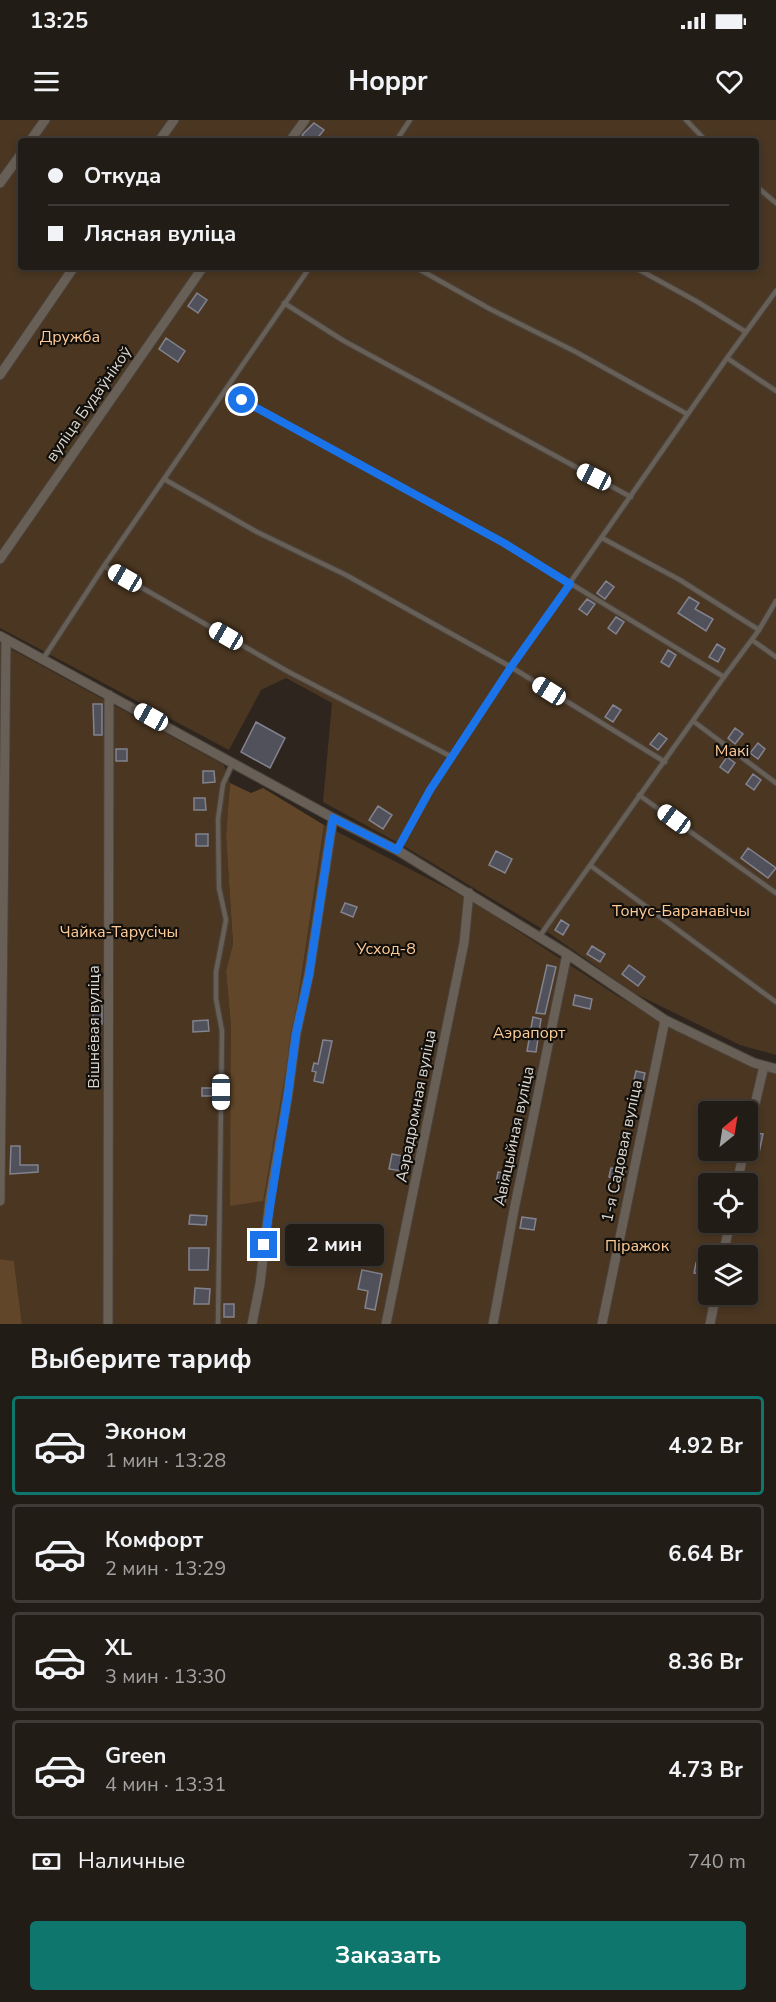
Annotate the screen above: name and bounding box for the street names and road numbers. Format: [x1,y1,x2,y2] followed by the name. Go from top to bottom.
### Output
[41,341,137,466] street label: вуліца Будаўнікоў
[83,965,105,1089] street label: Вішнёвая вуліца
[390,1028,442,1184] street label: Аэрадромная вуліца
[488,1064,540,1208] street label: Авіяцыйная вуліца
[596,1078,648,1224] street label: 1-я Садовая вуліца

